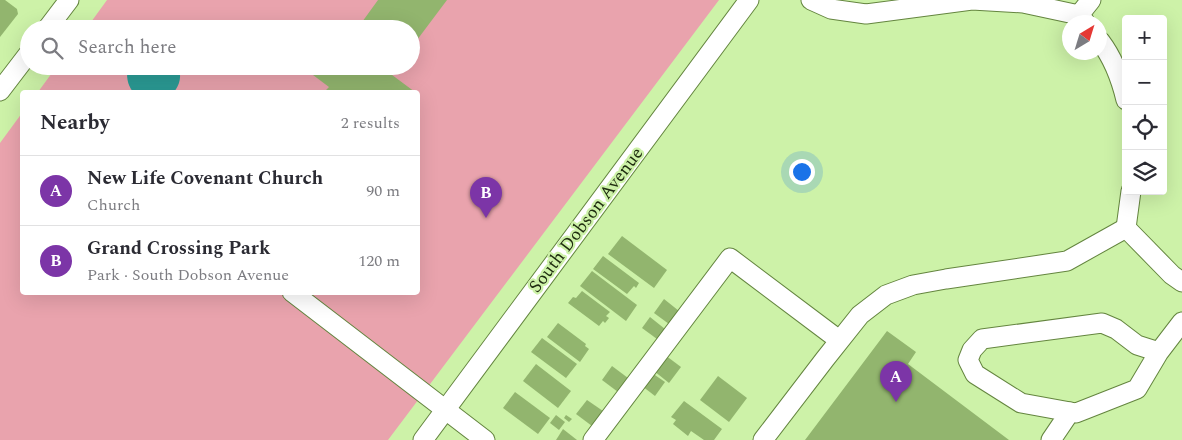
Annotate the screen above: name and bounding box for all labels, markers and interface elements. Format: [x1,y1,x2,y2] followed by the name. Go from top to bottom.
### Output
[1062,15,1107,60] north arrow
[1122,15,1167,195] map controls
[1122,15,1167,60] button: +
[20,20,420,75] search box
[78,33,177,62] text: Search here
[38,34,66,62] icon: search
[1122,60,1167,105] button: −
[1122,105,1167,150] button: locate
[40,107,110,139] text: Nearby
[341,111,400,135] text: 2 results
[522,141,650,299] street label: South Dobson Avenue
[1122,150,1167,195] button: layers
[789,159,815,185] your location
[87,164,323,193] text: New Life Covenant Church
[470,177,502,218] pin: B
[50,179,62,203] text: A
[366,179,400,203] text: 90 m
[87,193,140,217] text: Church
[87,234,270,263] text: Grand Crossing Park
[50,249,62,273] text: B
[358,249,400,273] text: 120 m
[87,263,289,287] text: Park · South Dobson Avenue
[880,361,912,402] pin: A

